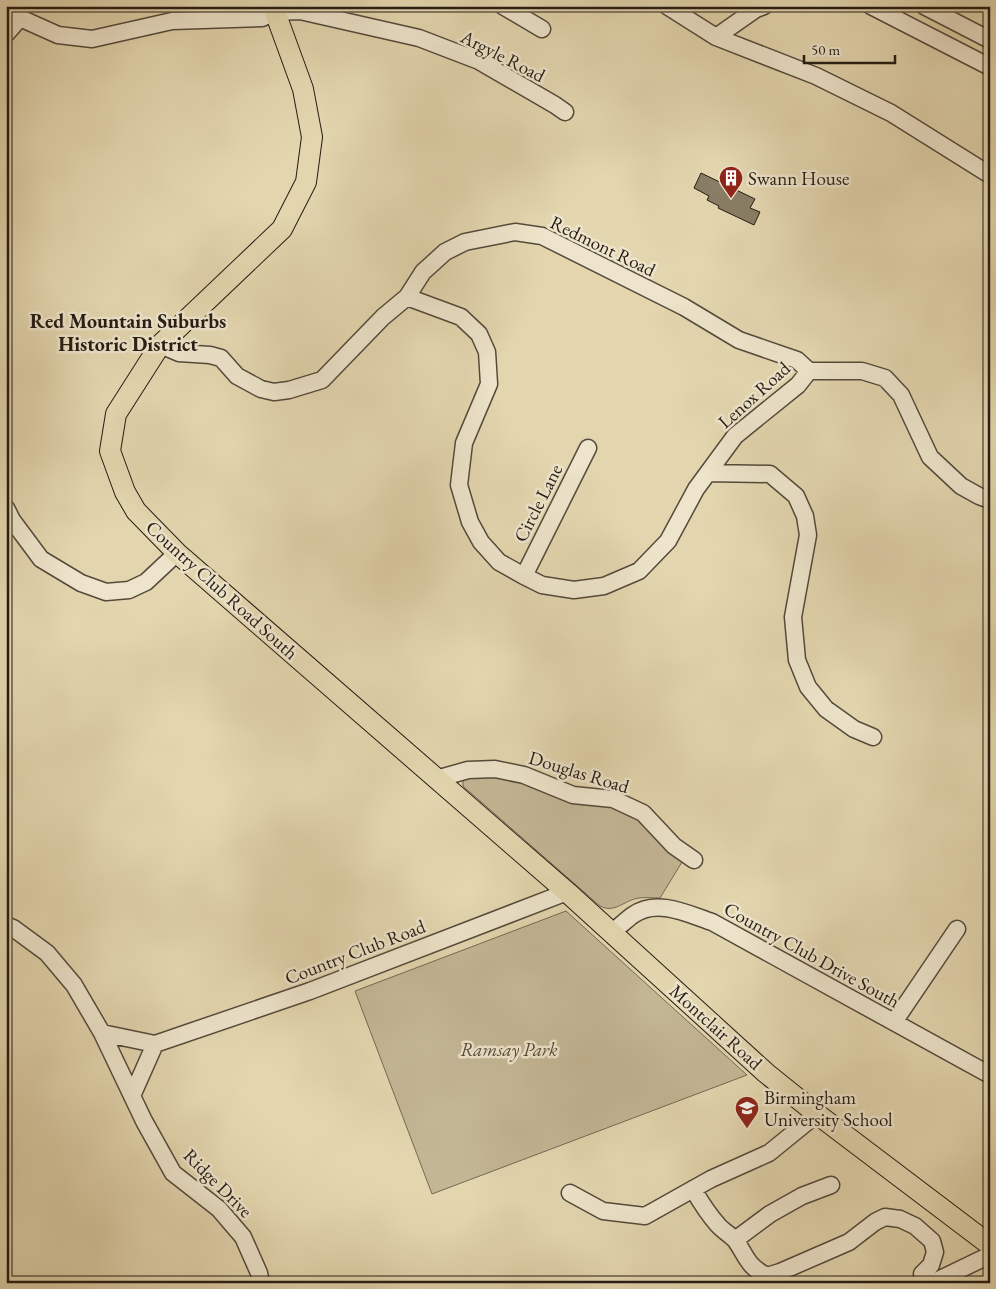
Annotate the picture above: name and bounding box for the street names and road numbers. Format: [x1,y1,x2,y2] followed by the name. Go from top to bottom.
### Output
[456,24,550,88] street label: Argyle Road
[546,210,660,282] street label: Redmont Road
[713,356,796,434] street label: Lenox Road
[508,460,568,546] street label: Circle Lane
[141,515,304,665] street label: Country Club Road South
[526,745,633,799] street label: Douglas Road
[720,896,905,1014] street label: Country Club Drive South
[281,914,429,990] street label: Country Club Road
[664,979,768,1076] street label: Montclair Road
[178,1143,258,1223] street label: Ridge Drive

